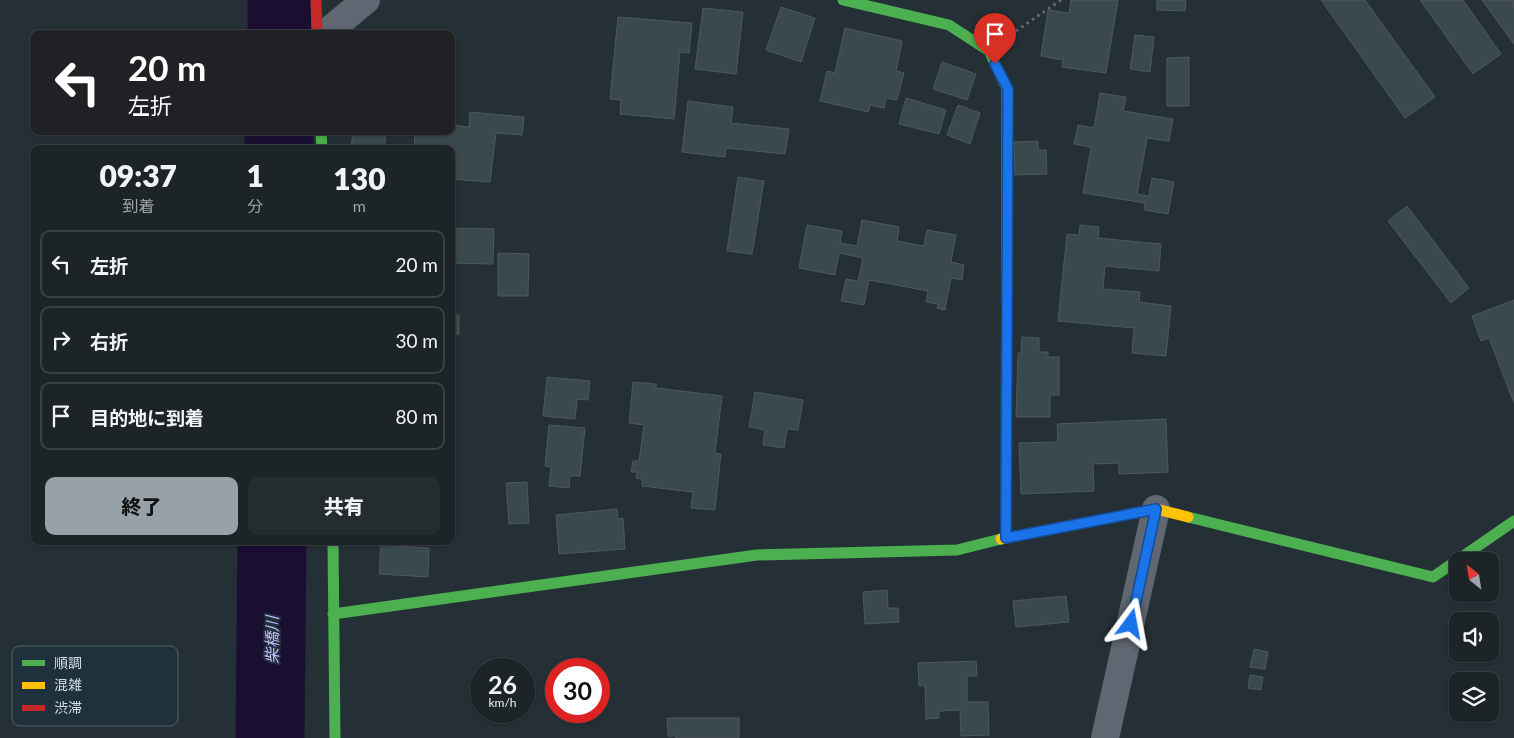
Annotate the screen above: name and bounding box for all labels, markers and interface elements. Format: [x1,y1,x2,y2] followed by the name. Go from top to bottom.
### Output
[974,13,1016,64] pin
[981,20,1009,48] icon: arrive
[128,46,206,88] text: 20 m
[45,50,110,115] icon: left
[128,92,172,119] text: 左折
[99,157,177,193] text: 09:37
[246,157,264,193] text: 1
[333,160,386,196] text: 130
[122,196,154,215] text: 到着
[247,196,263,215] text: 分
[353,196,366,215] text: m
[47,250,75,278] icon: left
[395,253,438,276] text: 20 m
[90,254,128,277] text: 左折
[47,326,75,354] icon: right
[395,329,438,352] text: 30 m
[90,330,128,353] text: 右折
[47,402,75,430] icon: arrive
[395,405,438,428] text: 80 m
[90,406,204,429] text: 目的地に到着
[45,477,238,535] button: 終了
[248,477,440,535] button: 共有
[1449,552,1499,602] north arrow
[1449,552,1499,722] map controls
[1104,597,1156,649] position arrow
[1449,612,1499,662] button: sound
[262,614,281,664] water label: 柴橋川
[12,646,178,726] legend
[54,654,82,671] text: 順調
[545,658,610,723] speed limit sign: 30
[488,669,517,699] text: 26
[1449,672,1499,722] button: layers
[54,676,82,693] text: 混雑
[488,695,517,710] text: km/h
[54,699,82,716] text: 渋滞

